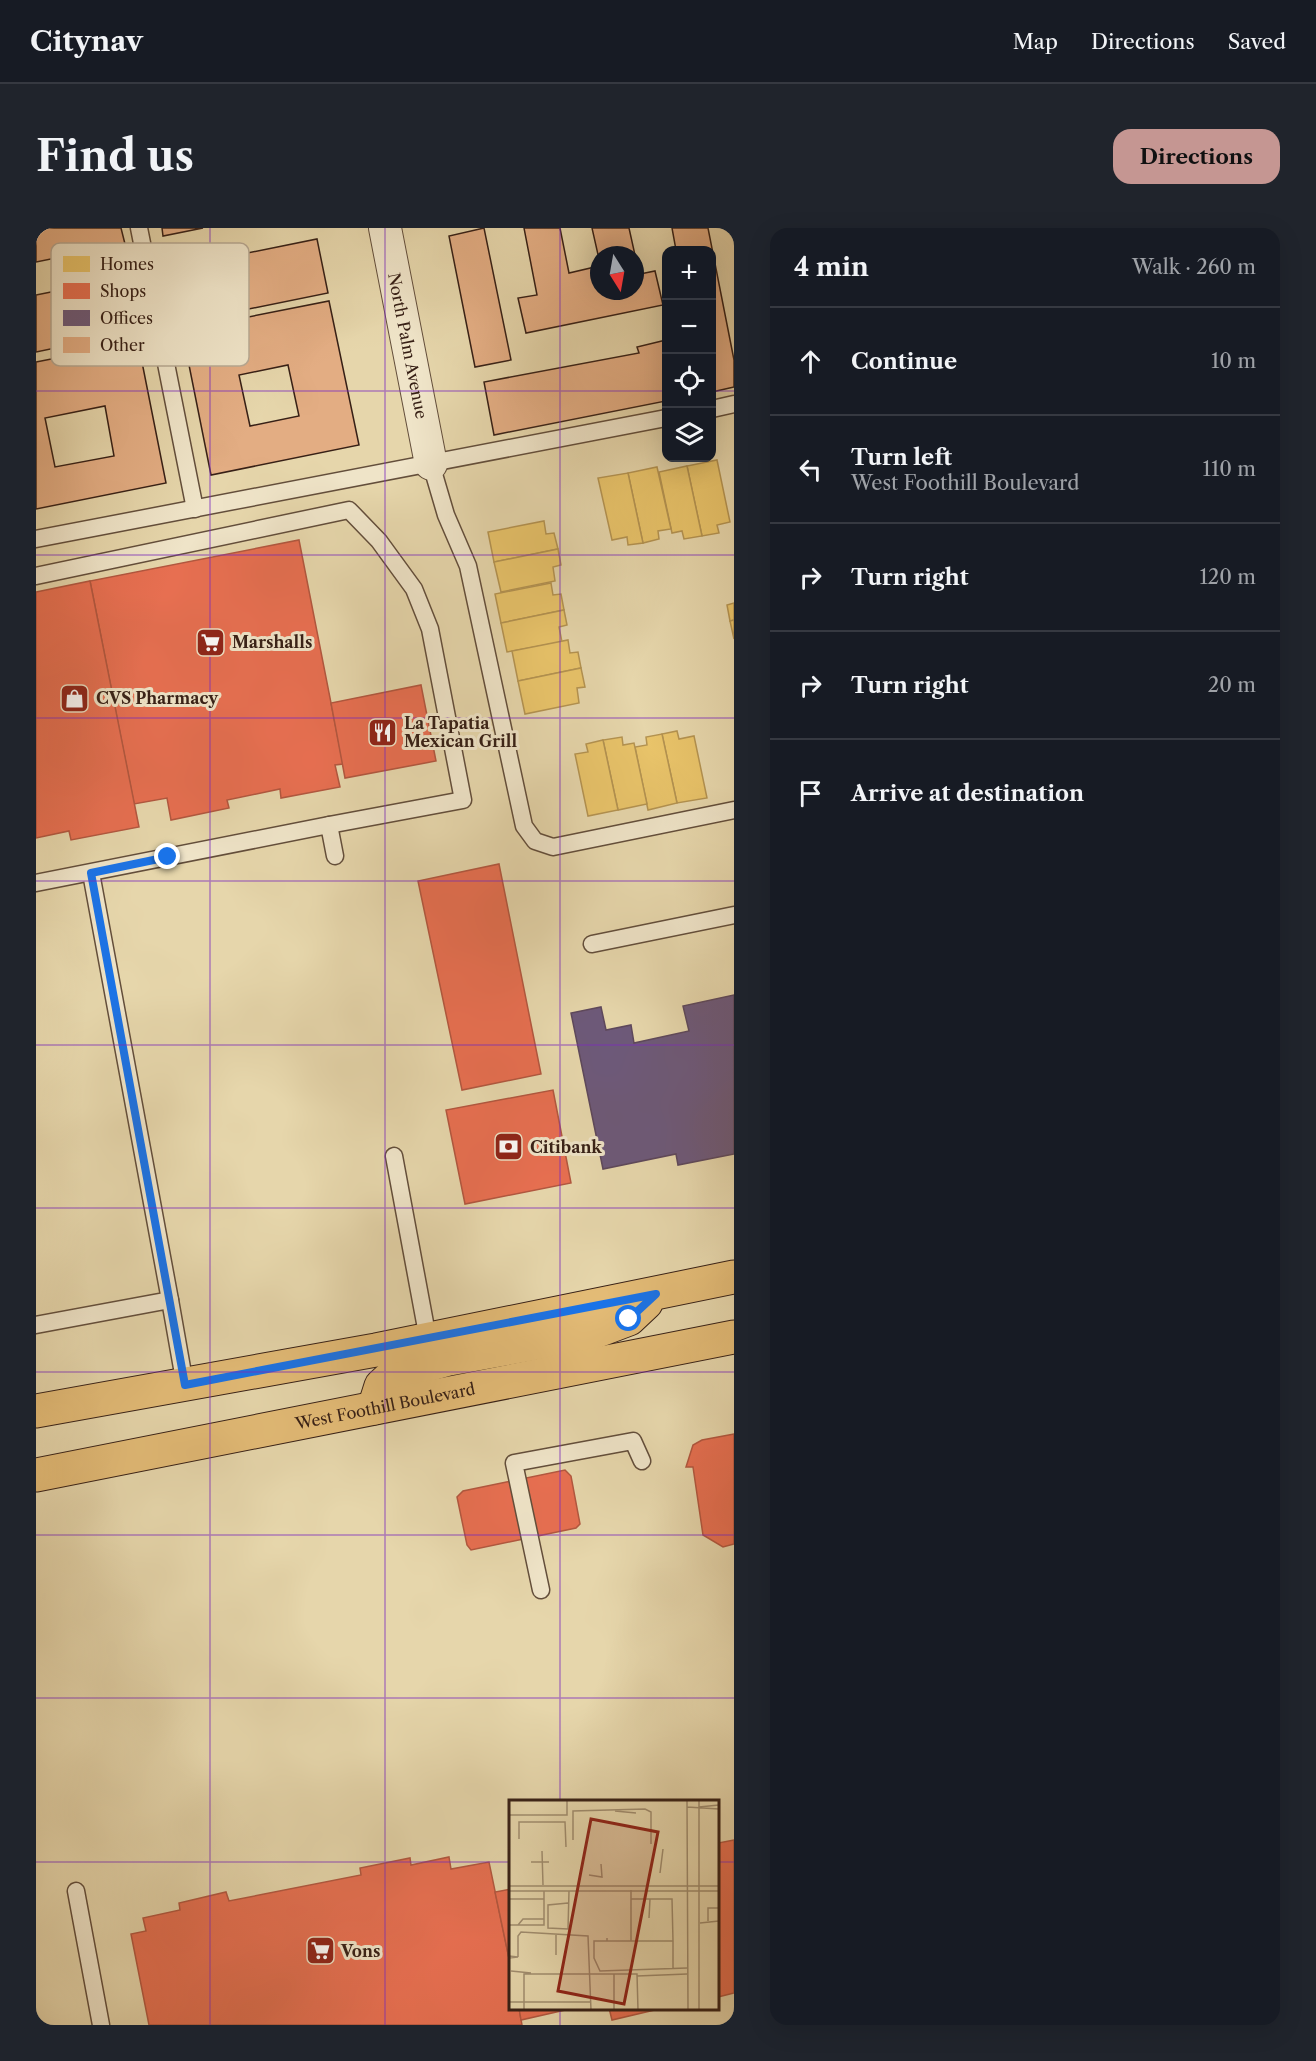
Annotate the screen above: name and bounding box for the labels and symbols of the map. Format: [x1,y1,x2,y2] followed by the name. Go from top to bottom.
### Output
[51,243,249,366] legend
[590,246,644,300] north arrow
[100,254,154,274] text: Homes
[384,271,432,421] street label: North Palm Avenue
[100,281,146,301] text: Shops
[100,308,153,328] text: Offices
[100,335,145,355] text: Other
[195,626,227,658] supermarket icon: Marshalls
[232,632,312,652] place label: Marshalls
[59,682,91,714] shop icon: CVS Pharmacy
[96,688,219,708] place label: CVS Pharmacy
[404,713,517,751] place label: La Tapatia Mexican Grill
[367,716,399,748] restaurant icon: La Tapatia Mexican Grill
[154,843,180,869] route end
[493,1131,525,1163] bank icon: Citibank
[530,1137,602,1157] place label: Citibank
[615,1305,641,1331] route start
[293,1378,477,1434] street label: West Foothill Boulevard
[509,1800,719,2010] inset map
[304,1935,336,1967] supermarket icon: Vons
[340,1941,380,1961] place label: Vons

